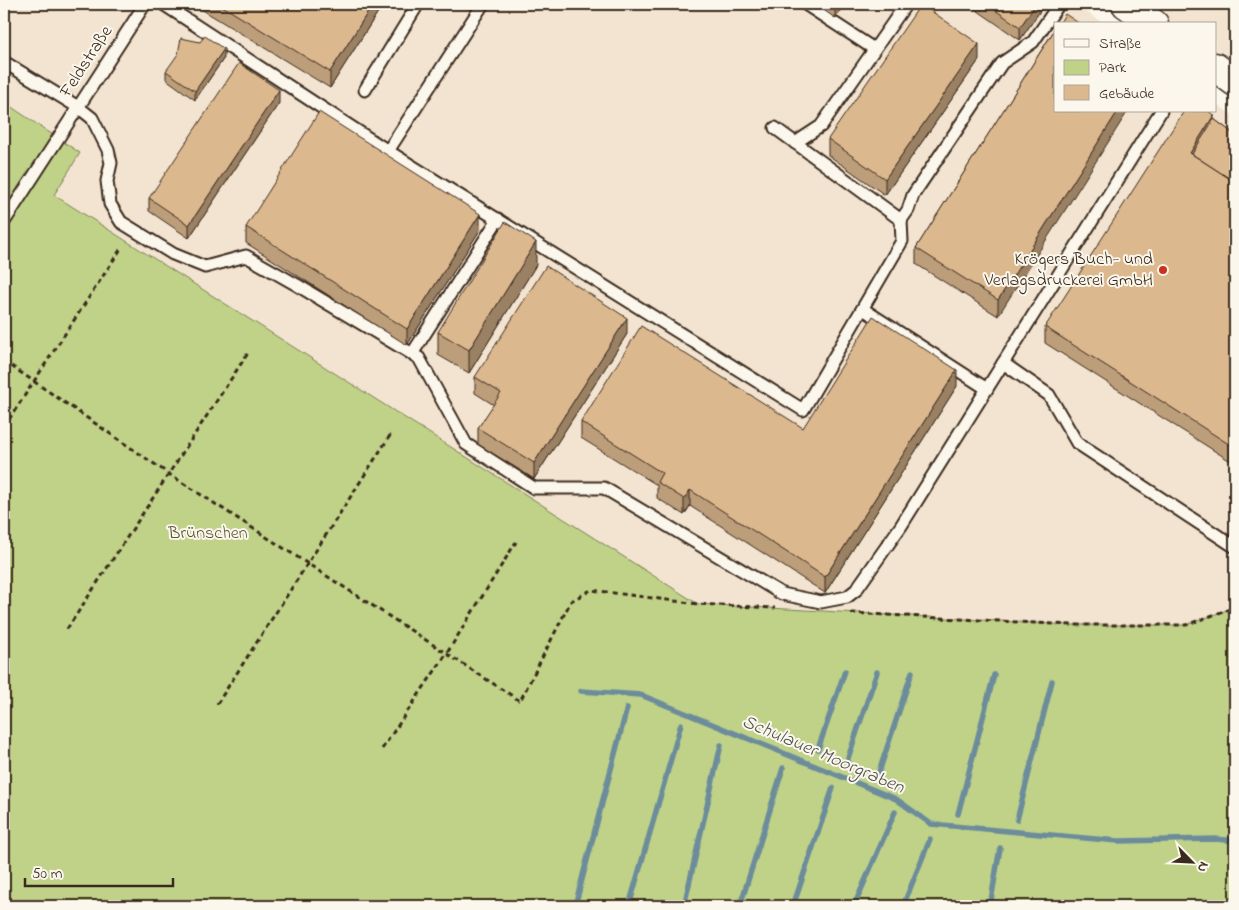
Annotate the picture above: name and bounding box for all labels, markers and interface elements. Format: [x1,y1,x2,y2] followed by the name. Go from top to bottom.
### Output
[54,20,120,104] street label: Feldstraße
[1054,22,1216,112] legend
[1099,33,1141,55] text: Straße
[1099,57,1127,79] text: Park
[1099,83,1155,105] text: Gebäude
[983,247,1153,295] place label: Krögers Buch- und Verlagsdruckerei GmbH
[1157,264,1169,276] marker: Krögers Buch- und Verlagsdruckerei GmbH
[167,521,248,547] park label: Brünschen
[737,709,909,803] water label: Schulauer Moorgraben
[1166,838,1216,888] north arrow
[25,855,172,887] scale bar
[1191,858,1214,875] text: N
[32,863,63,885] text: 50 m

